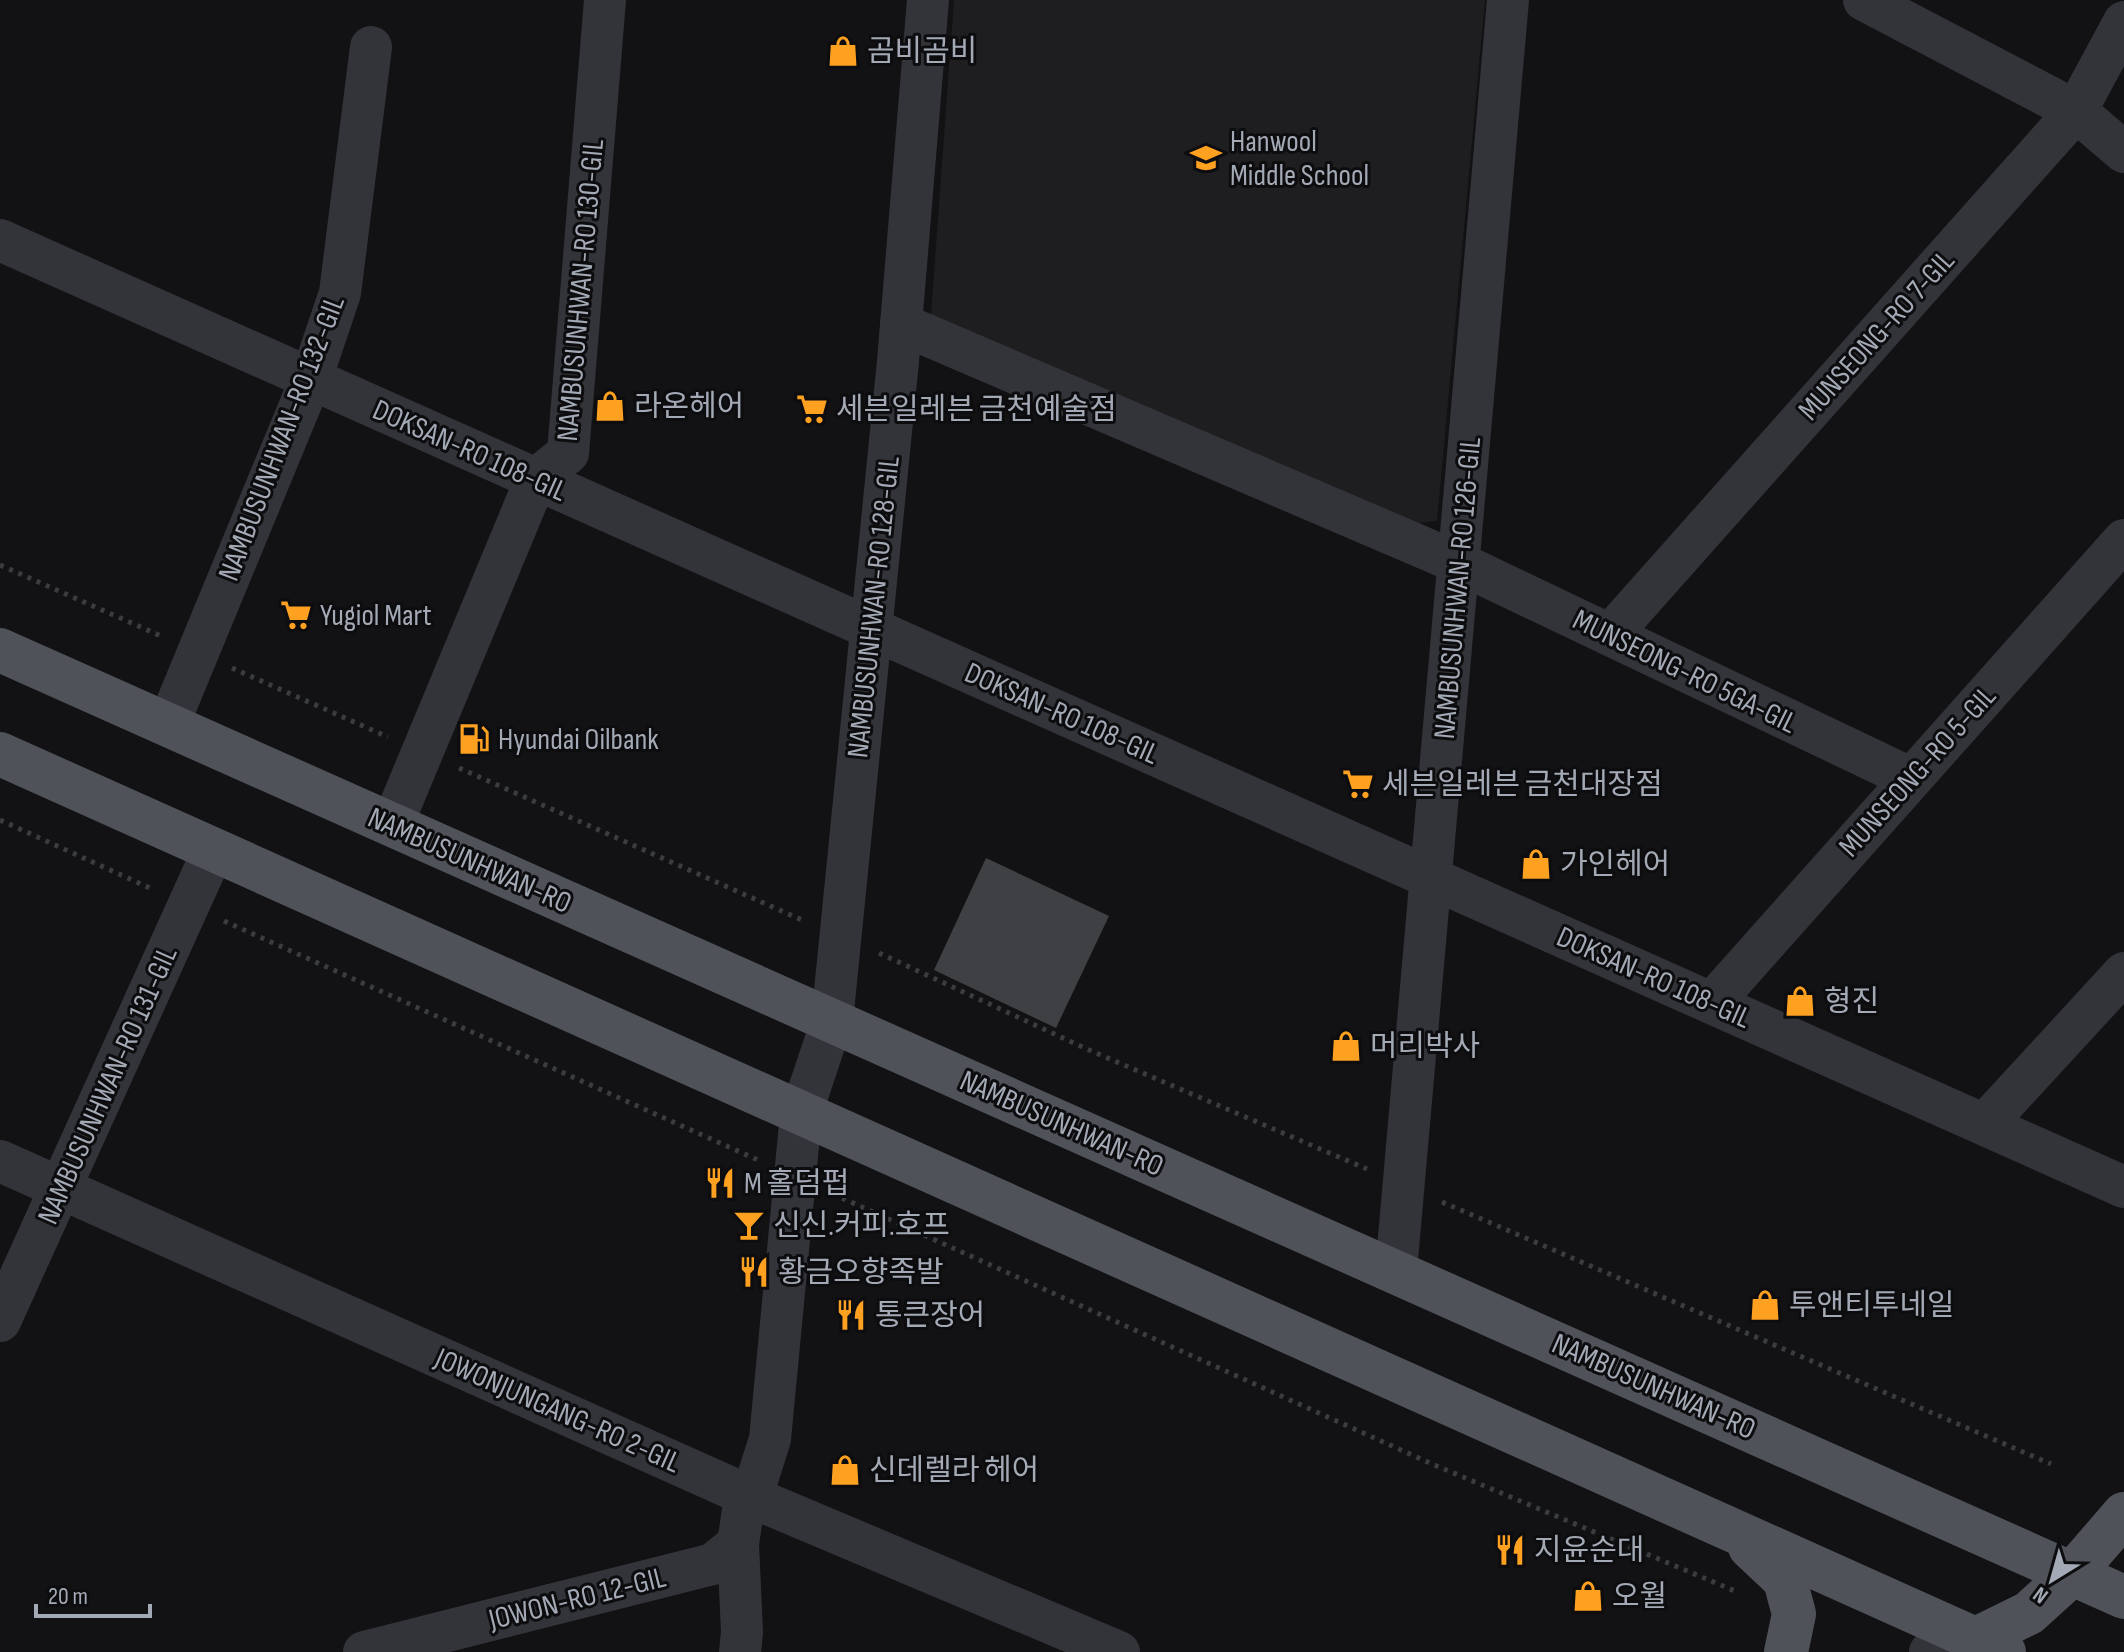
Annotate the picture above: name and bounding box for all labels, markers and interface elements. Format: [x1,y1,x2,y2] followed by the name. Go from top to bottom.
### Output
[826,34,860,68] shop icon: 곰비곰비
[867,34,977,70] place label: 곰비곰비
[1230,124,1369,194] place label: Hanwool Middle School
[550,137,612,443] street label: NAMBUSUNHWAN-RO 130-GIL
[1189,141,1223,175] school or university icon: Hanwool Middle School
[1791,243,1962,428] street label: MUNSEONG-RO 7-GIL
[211,291,353,586] street label: NAMBUSUNHWAN-RO 132-GIL
[593,389,627,423] shop icon: 라온헤어
[634,389,744,425] place label: 라온헤어
[367,392,572,510] street label: DOKSAN-RO 108-GIL
[795,392,829,426] supermarket icon: 세븐일레븐 금천예술점
[836,392,1117,428] place label: 세븐일레븐 금천예술점
[1427,436,1489,741] street label: NAMBUSUNHWAN-RO 126-GIL
[840,454,908,760] street label: NAMBUSUNHWAN-RO 128-GIL
[279,598,313,632] supermarket icon: Yugiol Mart
[320,598,432,634] place label: Yugiol Mart
[1567,602,1802,742] street label: MUNSEONG-RO 5GA-GIL
[959,655,1164,773] street label: DOKSAN-RO 108-GIL
[1832,679,2004,865] street label: MUNSEONG-RO 5-GIL
[457,722,491,756] fuel station icon: Hyundai Oilbank
[498,722,659,758] place label: Hyundai Oilbank
[1341,767,1375,801] supermarket icon: 세븐일레븐 금천대장점
[1382,767,1663,803] place label: 세븐일레븐 금천대장점
[362,800,577,922] street label: NAMBUSUNHWAN-RO
[1519,847,1553,881] shop icon: 가인헤어
[1560,847,1670,883] place label: 가인헤어
[1551,919,1756,1037] street label: DOKSAN-RO 108-GIL
[30,941,185,1230] street label: NAMBUSUNHWAN-RO 131-GIL
[1783,984,1817,1018] shop icon: 형진
[1824,984,1879,1020] place label: 형진
[1329,1029,1363,1063] shop icon: 머리박사
[1370,1029,1480,1065] place label: 머리박사
[954,1063,1169,1185] street label: NAMBUSUNHWAN-RO
[703,1166,737,1200] restaurant icon: M 홀덤펍
[744,1166,849,1202] place label: M 홀덤펍
[732,1208,766,1242] bar icon: 신신.커피.호프
[773,1208,950,1244] place label: 신신.커피.호프
[737,1255,771,1289] restaurant icon: 황금오향족발
[778,1255,944,1291] place label: 황금오향족발
[1748,1288,1782,1322] shop icon: 투앤티투네일
[1789,1288,1955,1324] place label: 투앤티투네일
[834,1298,868,1332] restaurant icon: 통큰장어
[875,1298,985,1334] place label: 통큰장어
[1546,1326,1761,1448] street label: NAMBUSUNHWAN-RO
[429,1340,686,1481] street label: JOWONJUNGANG-RO 2-GIL
[828,1453,862,1487] shop icon: 신데렐라 헤어
[869,1453,1039,1489] place label: 신데렐라 헤어
[1493,1533,1527,1567] restaurant icon: 지윤순대
[1534,1533,1644,1569] place label: 지윤순대
[2012,1540,2092,1620] north arrow
[484,1560,669,1639] street label: JOWON-RO 12-GIL
[36,1568,150,1618] scale bar
[1571,1579,1605,1613] shop icon: 오월
[1612,1579,1667,1615] place label: 오월
[2028,1580,2054,1609] text: N
[48,1582,88,1611] text: 20 m

